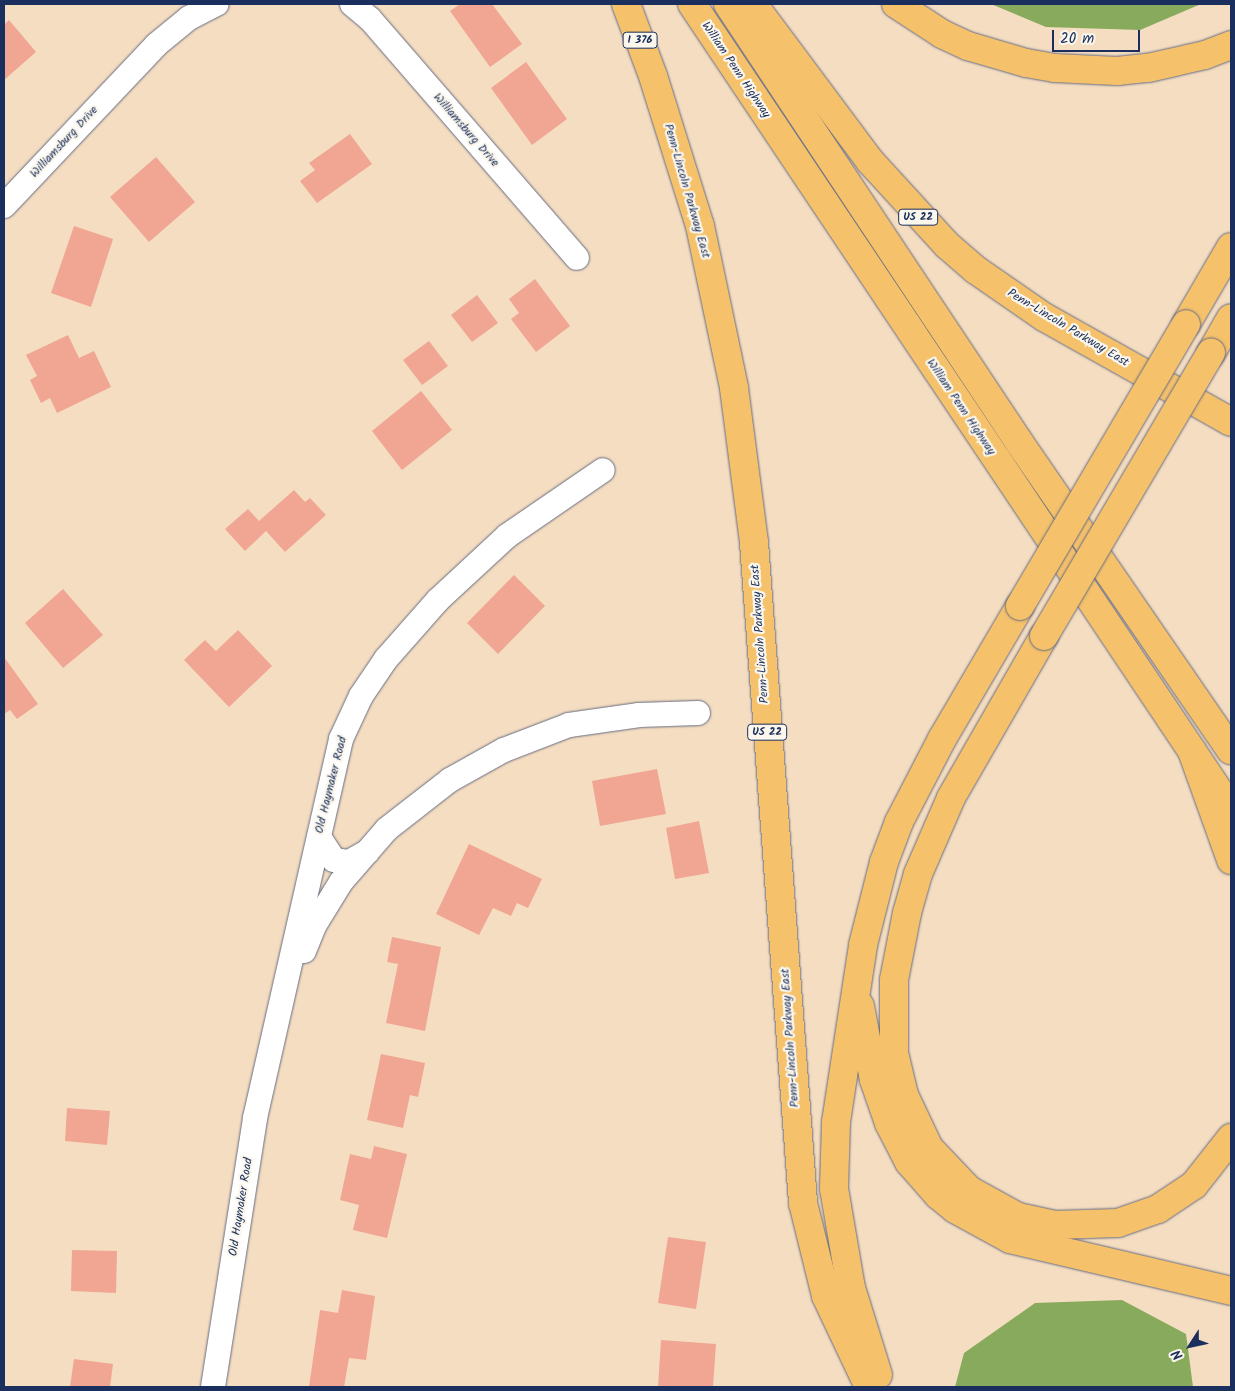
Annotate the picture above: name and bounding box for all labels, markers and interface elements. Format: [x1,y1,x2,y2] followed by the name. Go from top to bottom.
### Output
[698,19,774,121] street label: William Penn Highway
[1055,20,1142,52] scale bar
[1060,27,1094,51] text: 20 m
[622,32,658,48] road number: I 376
[430,90,502,170] street label: Williamsburg Drive
[27,103,101,181] street label: Williamsburg Drive
[661,122,713,260] street label: Penn-Lincoln Parkway East
[898,208,938,226] road number: US 22
[1005,286,1131,370] street label: Penn-Lincoln Parkway East
[923,356,999,458] street label: William Penn Highway
[748,564,772,704] street label: Penn-Lincoln Parkway East
[747,724,787,740] road number: US 22
[312,735,350,835] street label: Old Haymaker Road
[778,968,802,1108] street label: Penn-Lincoln Parkway East
[226,1157,256,1257] street label: Old Haymaker Road
[1165,1321,1215,1371] north arrow
[1166,1345,1189,1365] text: N

